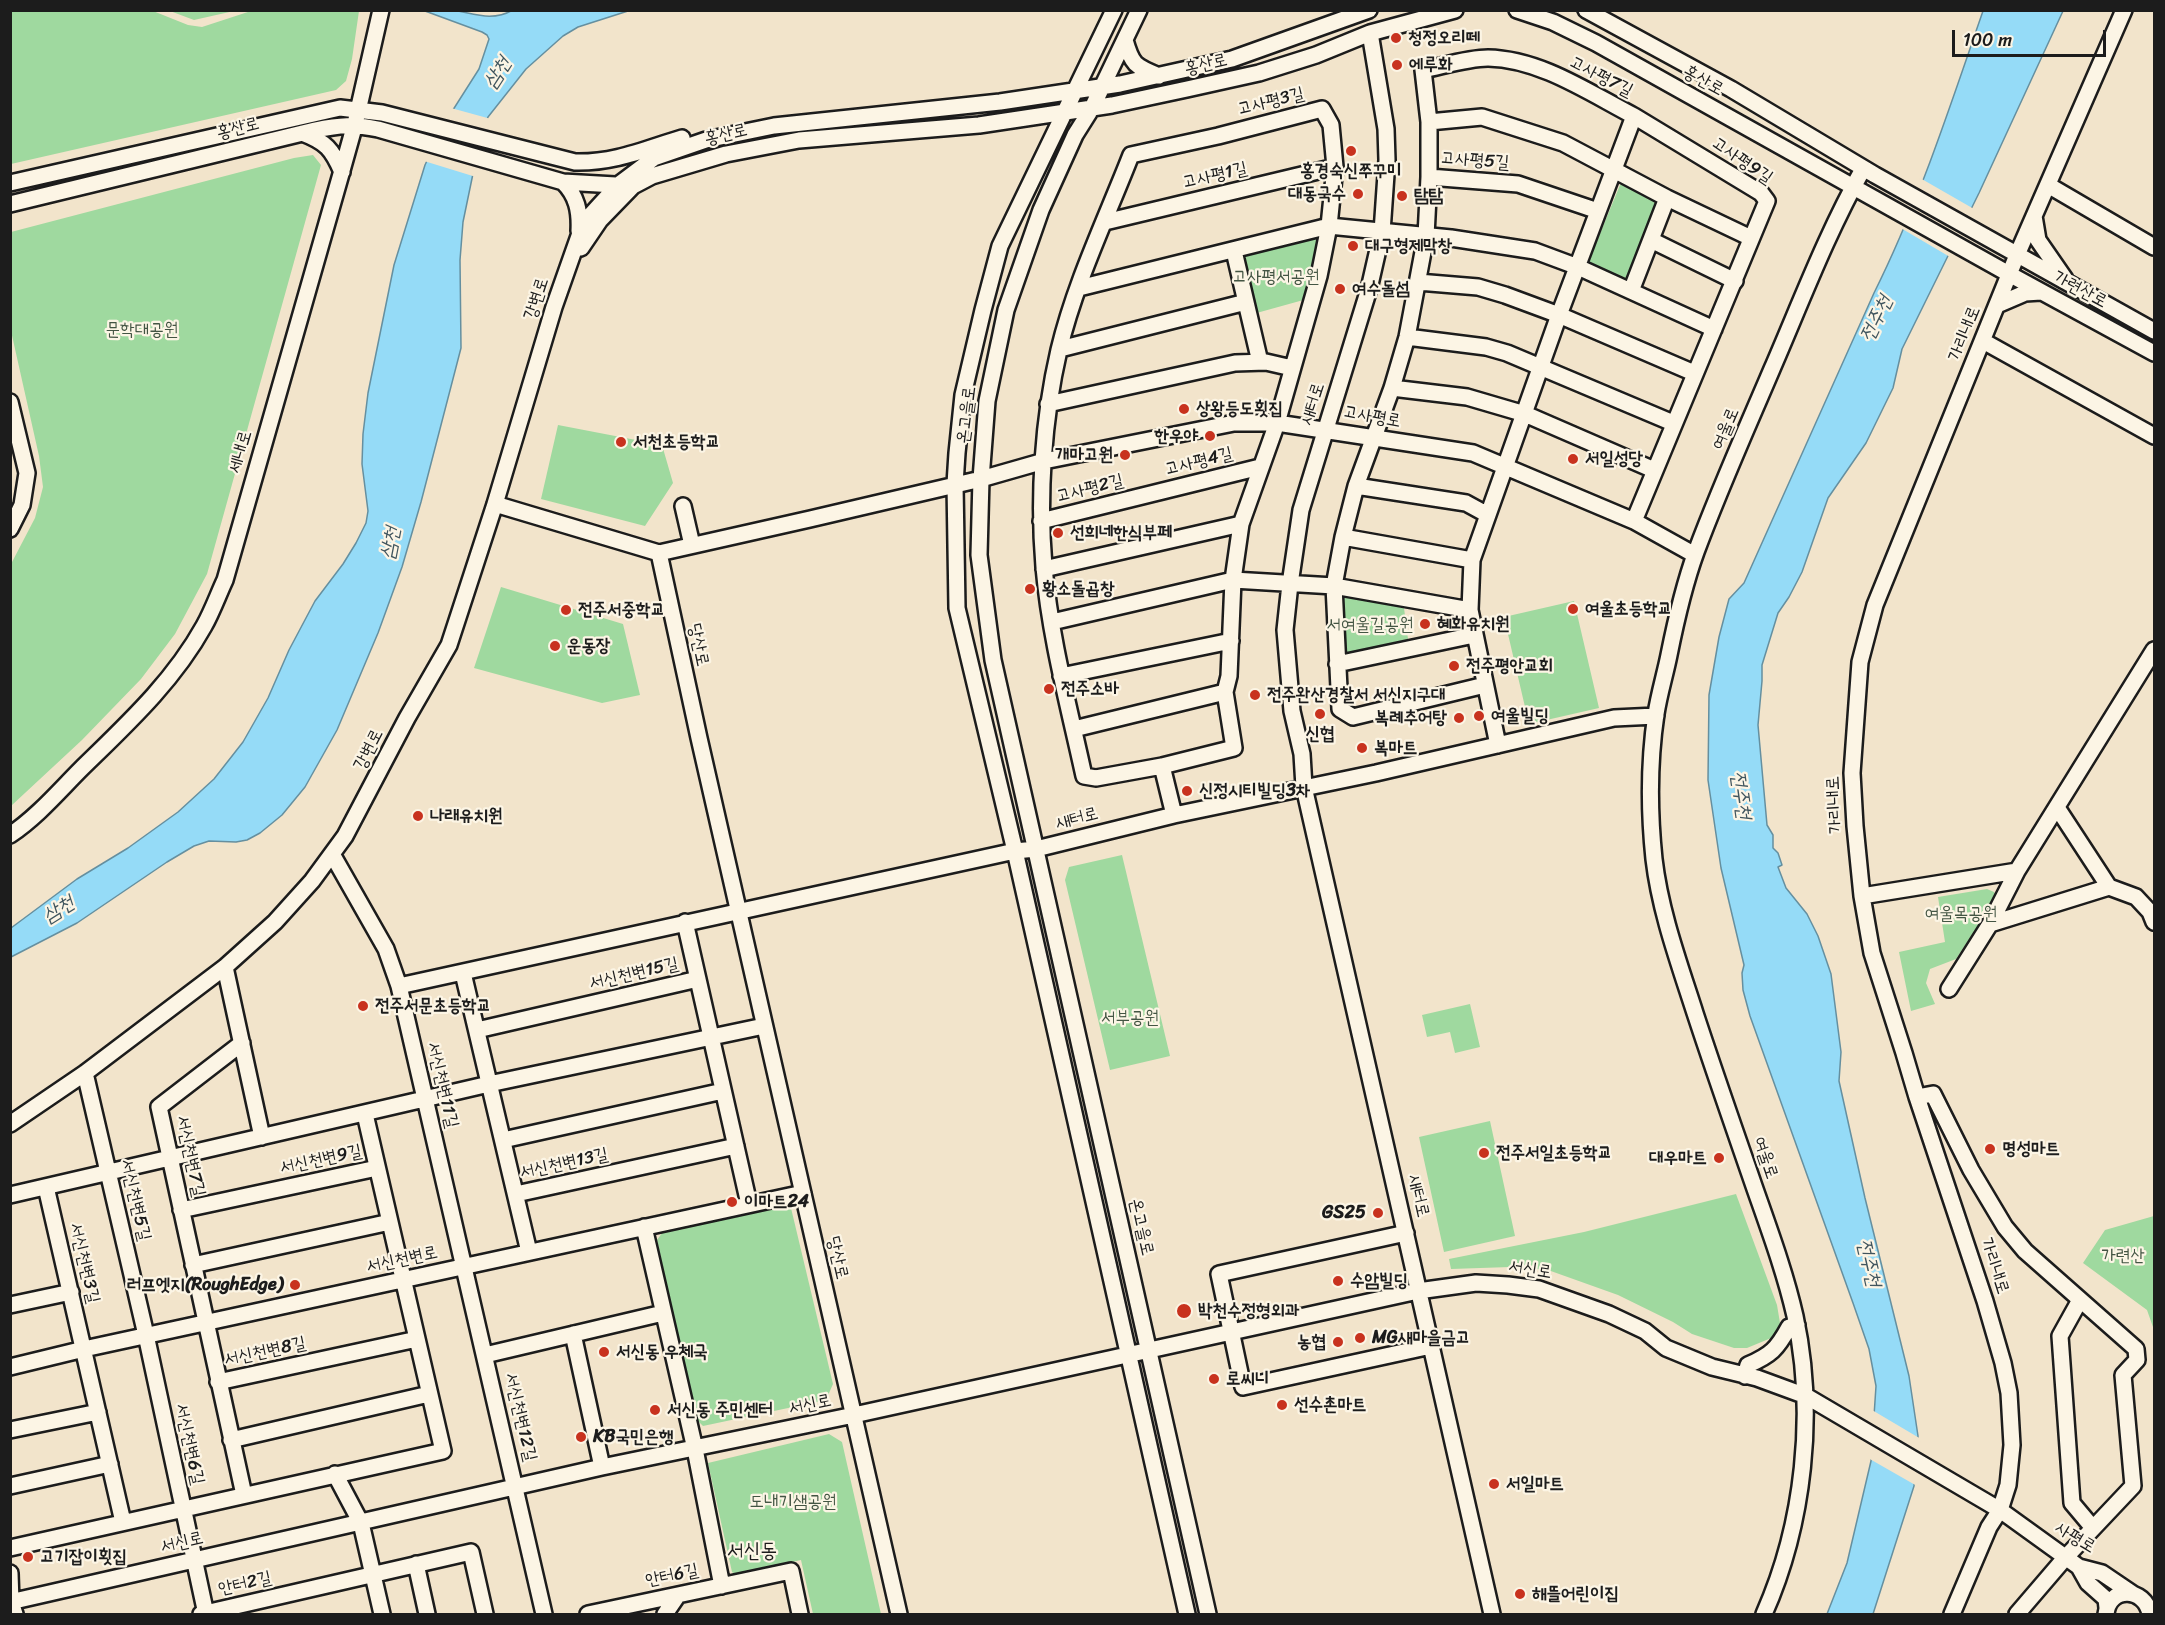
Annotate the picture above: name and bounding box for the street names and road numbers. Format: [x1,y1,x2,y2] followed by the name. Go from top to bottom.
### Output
[1182,50,1230,80] street label: 홍산로
[1566,52,1636,102] street label: 고사평7길
[1679,61,1727,101] street label: 홍산로
[1235,83,1307,121] street label: 고사평3길
[214,113,262,145] street label: 홍산로
[702,120,750,150] street label: 홍산로
[1707,133,1777,189] street label: 고사평9길
[1440,148,1510,174] street label: 고사평5길
[1181,158,1249,194] street label: 고사평1길
[2049,267,2111,313] street label: 가련산로
[520,275,554,323] street label: 강변로
[1944,303,1986,365] street label: 가리내로
[1296,380,1330,428] street label: 새터로
[953,385,981,445] street label: 온고을로
[1342,401,1402,433] street label: 고사평로
[1708,405,1744,453] street label: 여울로
[225,428,257,476] street label: 세내로
[1163,443,1235,481] street label: 고사평4길
[1054,470,1126,508] street label: 고사평2길
[683,622,713,668] street label: 당산로
[350,726,388,774] street label: 강변로
[1823,776,1847,834] street label: 가리내로
[1053,803,1101,835] street label: 새터로
[587,953,681,995] street label: 서신천변15길
[422,1040,462,1130] street label: 서신천변11길
[171,1113,209,1199] street label: 서신천변7길
[1748,1134,1782,1182] street label: 여울로
[278,1141,364,1179] street label: 서신천변9길
[518,1144,610,1184] street label: 서신천변13길
[115,1157,155,1243] street label: 서신천변5길
[1403,1172,1433,1220] street label: 새터로
[1124,1196,1158,1258] street label: 온고을로
[64,1220,104,1306] street label: 서신천변3길
[822,1234,852,1282] street label: 당산로
[1975,1235,2013,1297] street label: 가리내로
[364,1242,440,1278] street label: 서신천변로
[1507,1256,1553,1284] street label: 서신로
[222,1333,308,1371] street label: 서신천변8길
[499,1370,541,1464] street label: 서신천변12길
[787,1390,833,1420] street label: 서신로
[170,1401,208,1487] street label: 서신천변6길
[2051,1518,2099,1558] street label: 사평로
[158,1528,206,1558] street label: 서신로
[644,1560,700,1592] street label: 안터6길
[216,1567,274,1601] street label: 안터2길

